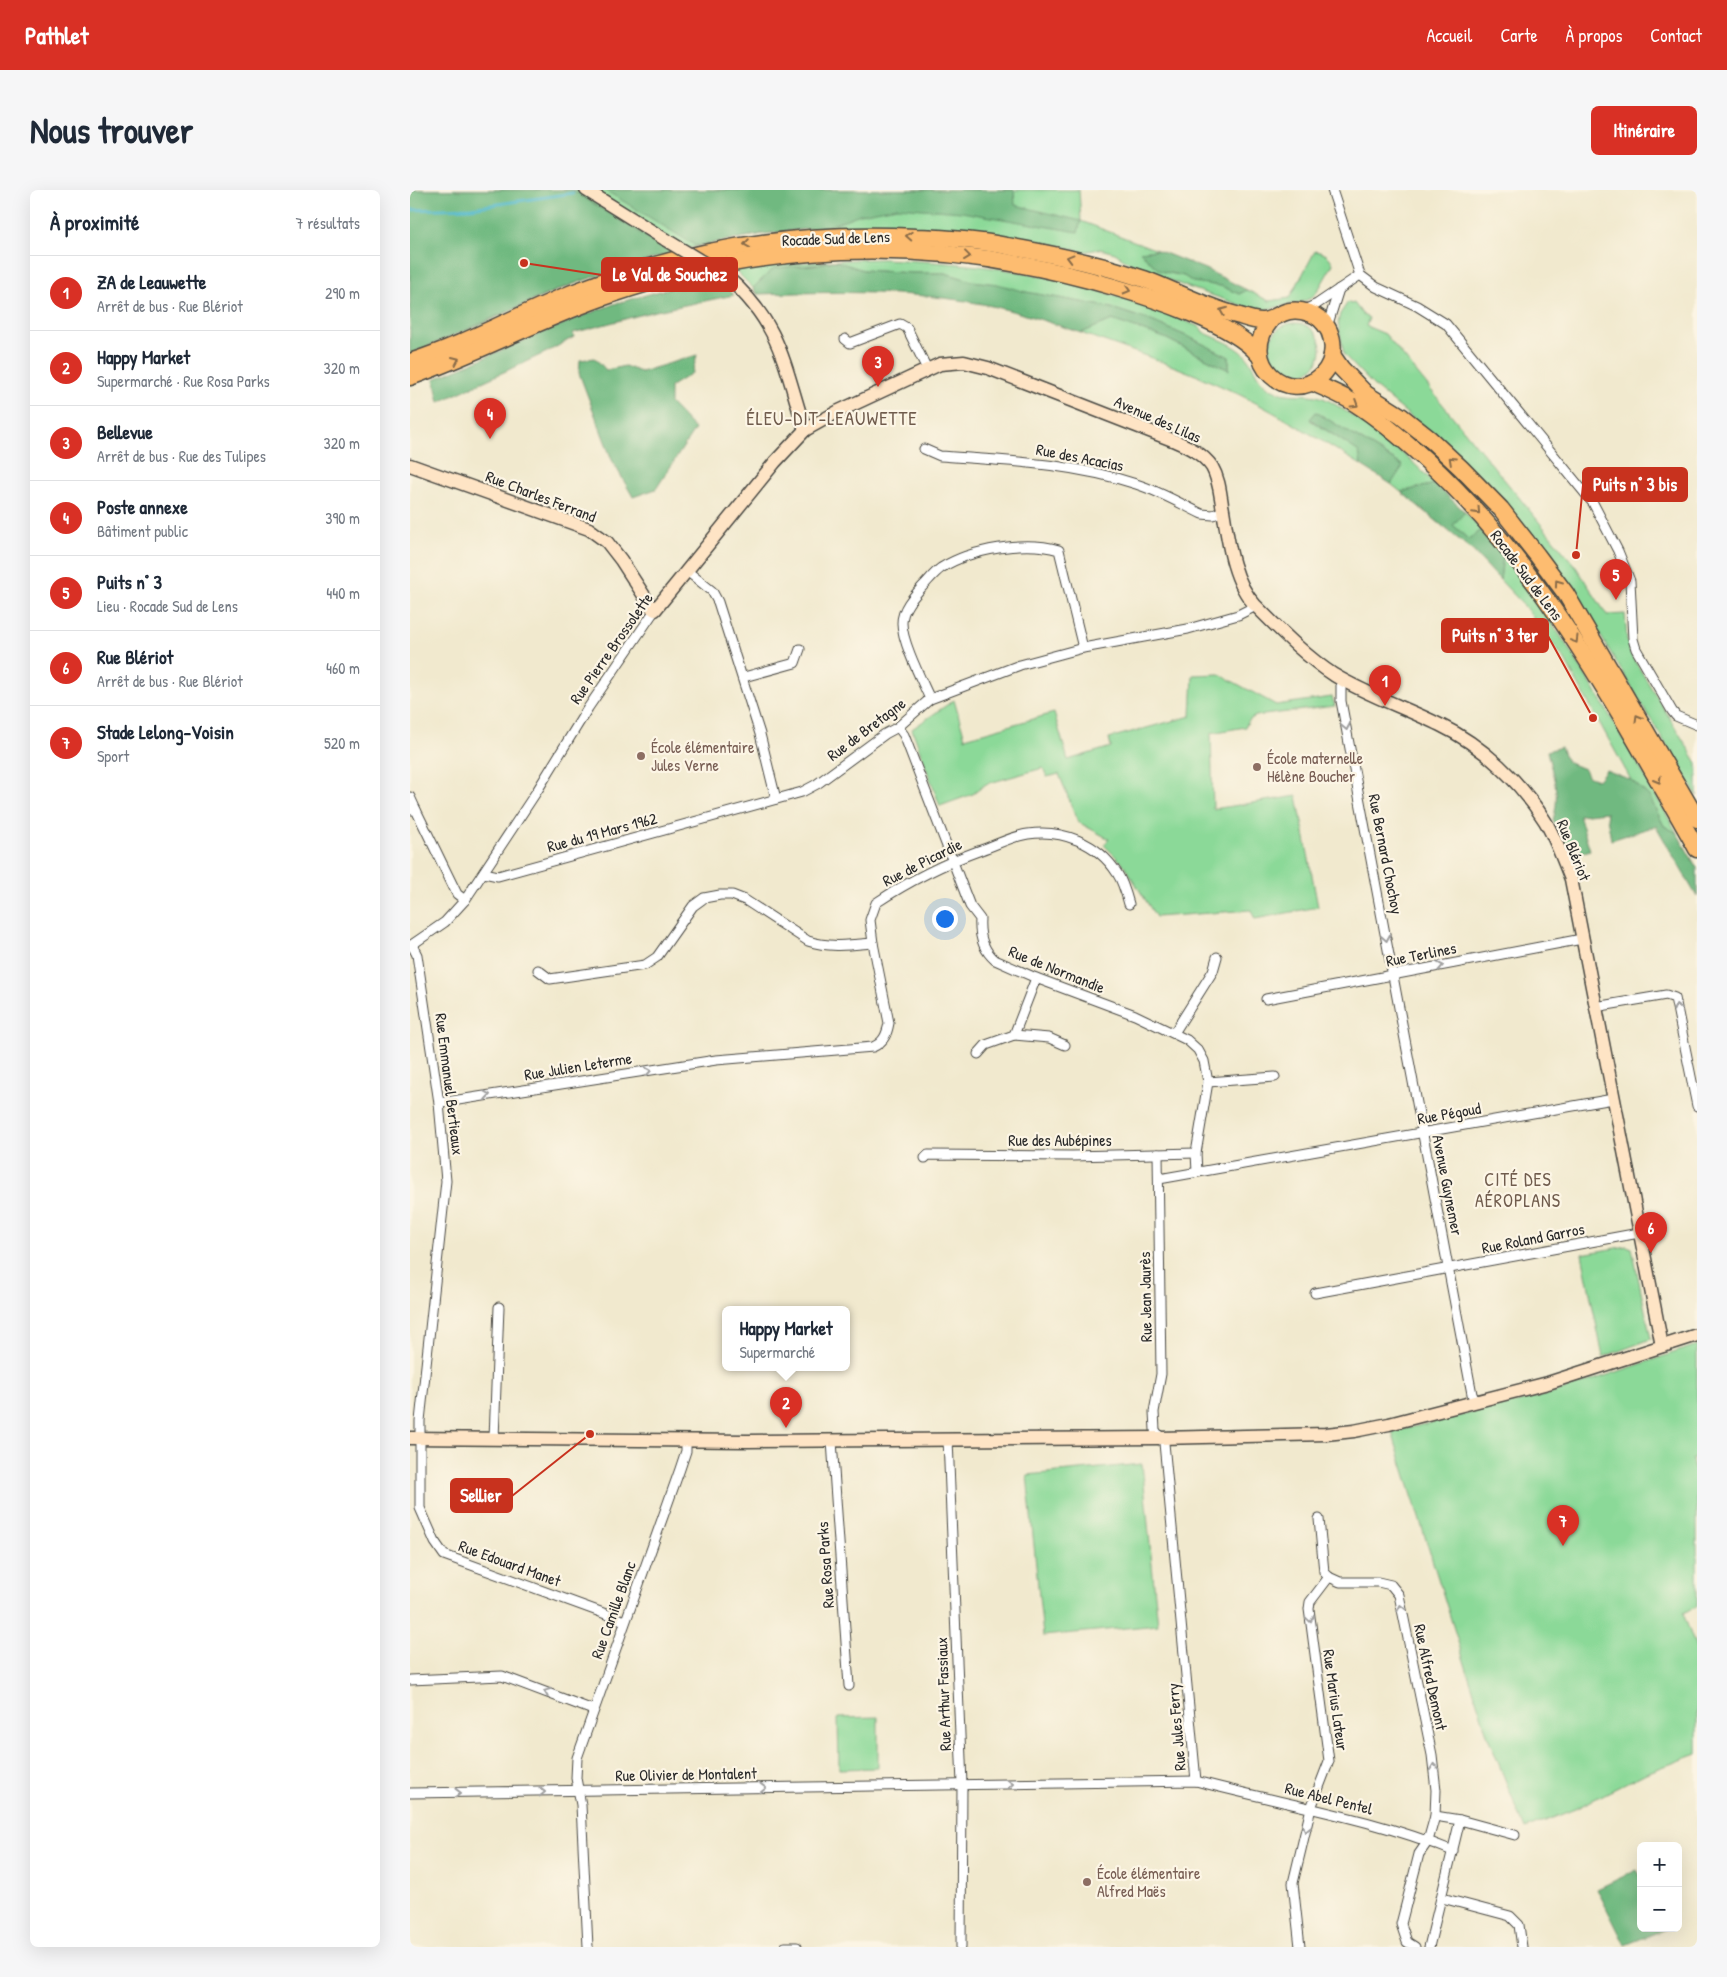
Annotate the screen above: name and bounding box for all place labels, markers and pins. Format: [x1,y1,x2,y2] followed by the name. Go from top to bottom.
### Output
[602,258,737,291] callout: Le Val de Souchez
[862,346,894,387] pin: 3
[474,398,506,439] pin: 4
[1583,468,1687,501] callout: Puits n° 3 bis
[1600,559,1632,600] pin: 5
[1442,619,1548,652] callout: Puits n° 3 ter
[1369,665,1401,706] pin: 1
[651,736,755,776] place label: École élémentaire Jules Verne
[1267,747,1364,787] place label: École maternelle Hélène Boucher
[635,750,647,762] marker: École élémentaire Jules Verne
[1251,761,1263,773] marker: École maternelle Hélène Boucher
[1635,1212,1667,1253] pin: 6
[770,1387,802,1428] pin: 2
[451,1479,512,1512] callout: Sellier
[1547,1505,1579,1546] pin: 7
[1097,1862,1201,1902] place label: École élémentaire Alfred Maës
[1081,1876,1093,1888] marker: École élémentaire Alfred Maës

